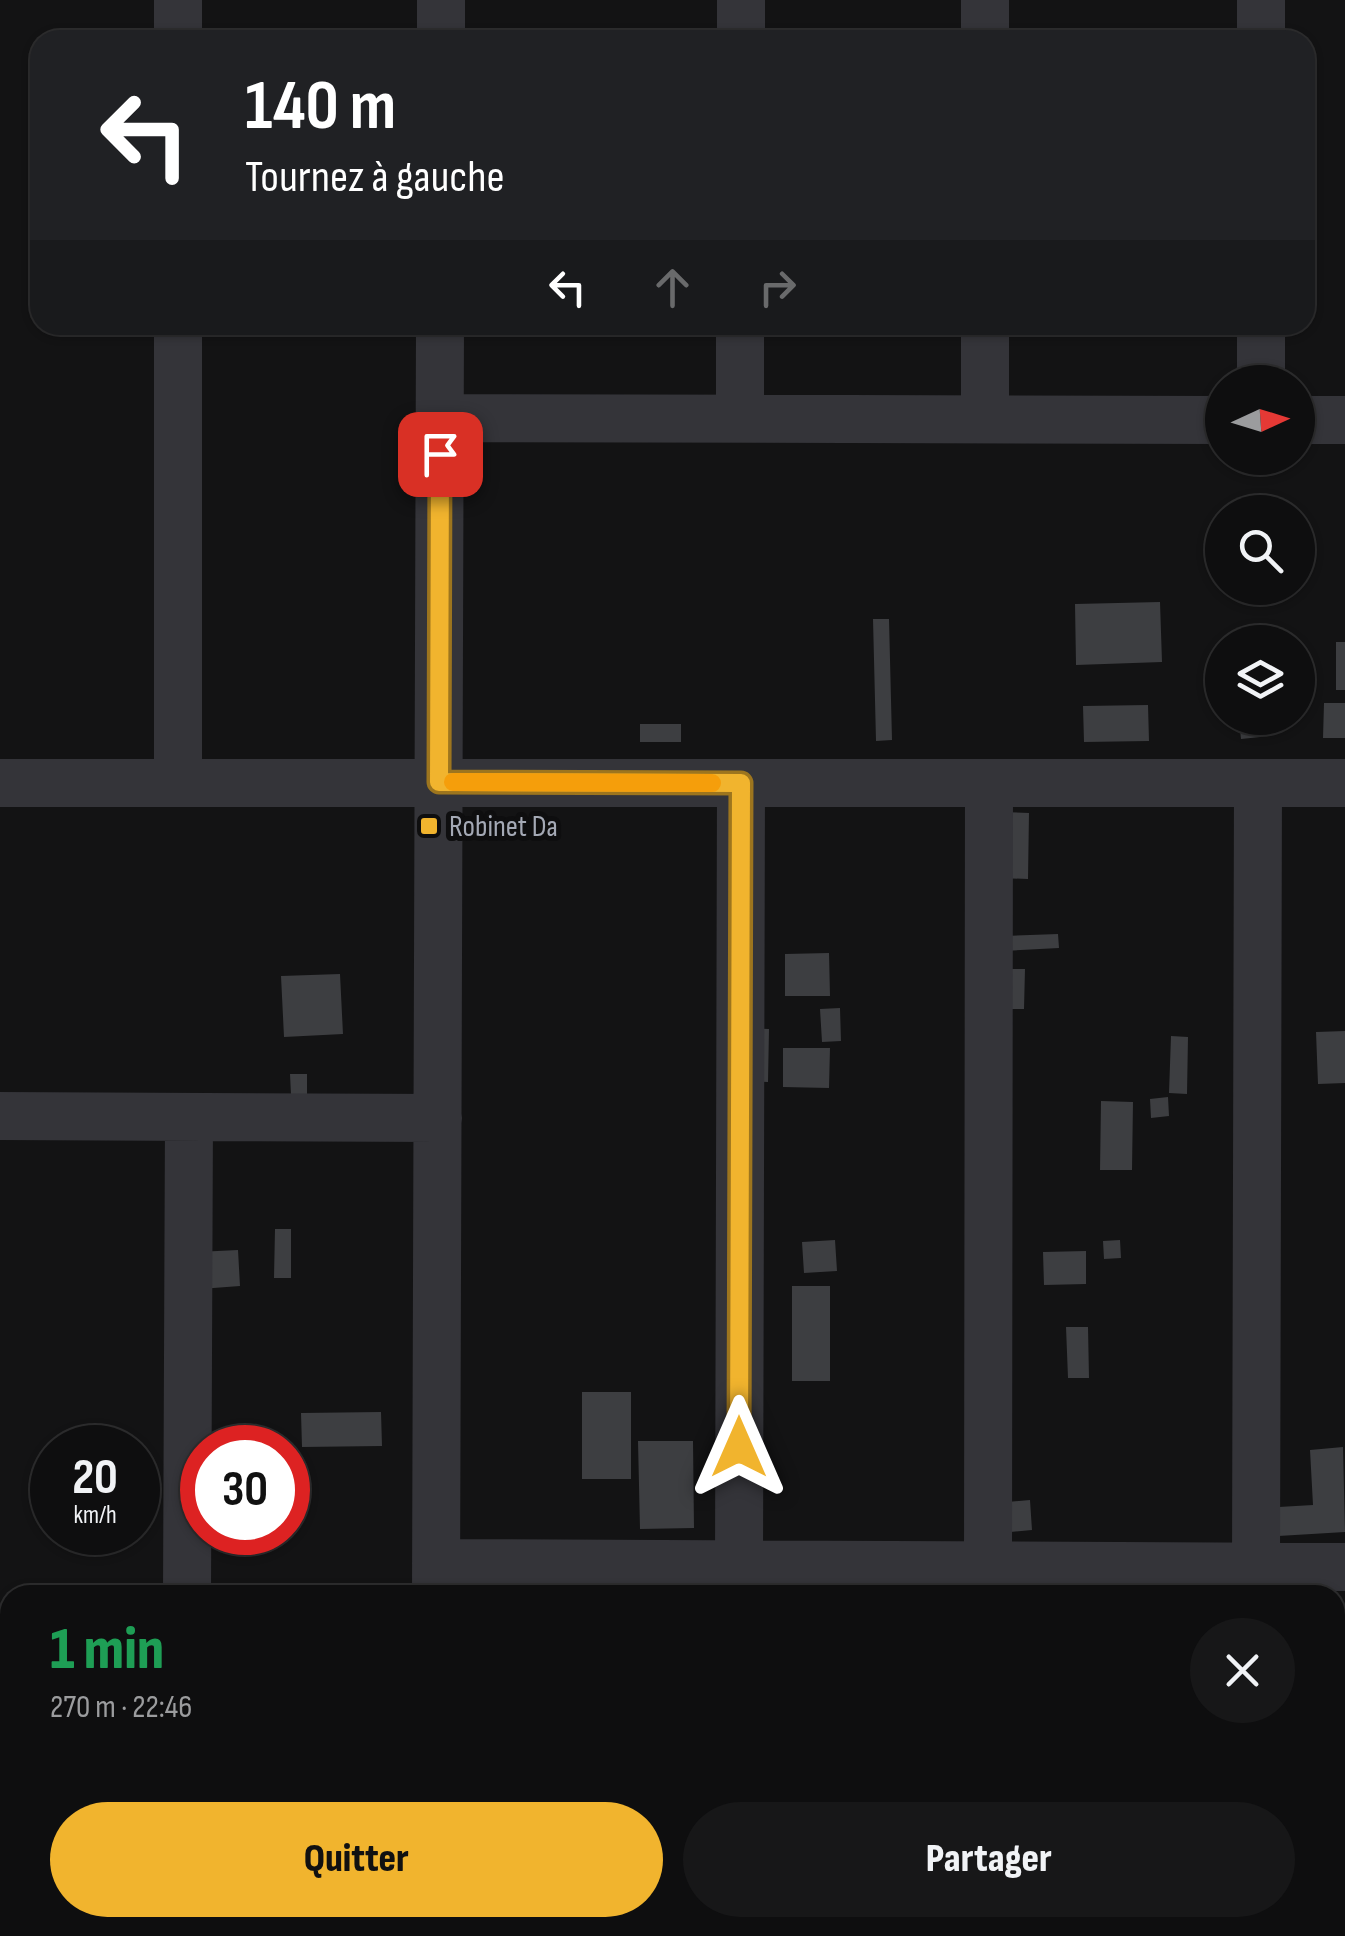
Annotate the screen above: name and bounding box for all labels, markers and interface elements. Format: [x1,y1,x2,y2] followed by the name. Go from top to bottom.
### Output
[245,65,396,149] text: 140 m
[80,70,210,200] icon: left
[245,150,505,205] text: Tournez à gauche
[540,260,595,315] icon: left
[645,260,700,315] icon: ahead
[750,260,805,315] icon: right
[1205,365,1315,475] north arrow
[1205,365,1315,735] map controls
[398,412,483,497] pin
[413,427,468,482] icon: arrive
[1205,495,1315,605] button: search
[1205,625,1315,735] button: layers
[449,809,558,845] place label: Robinet Da
[418,815,440,837] marker: Robinet Da
[687,1395,791,1499] position arrow
[180,1425,310,1555] speed limit sign: 30
[72,1448,118,1508] text: 20
[73,1500,117,1531] text: km/h
[50,1614,164,1686] text: 1 min
[1190,1618,1295,1723] button: close
[50,1688,192,1727] text: 270 m · 22:46
[50,1802,663,1917] button: Quitter
[683,1802,1295,1917] button: Partager

